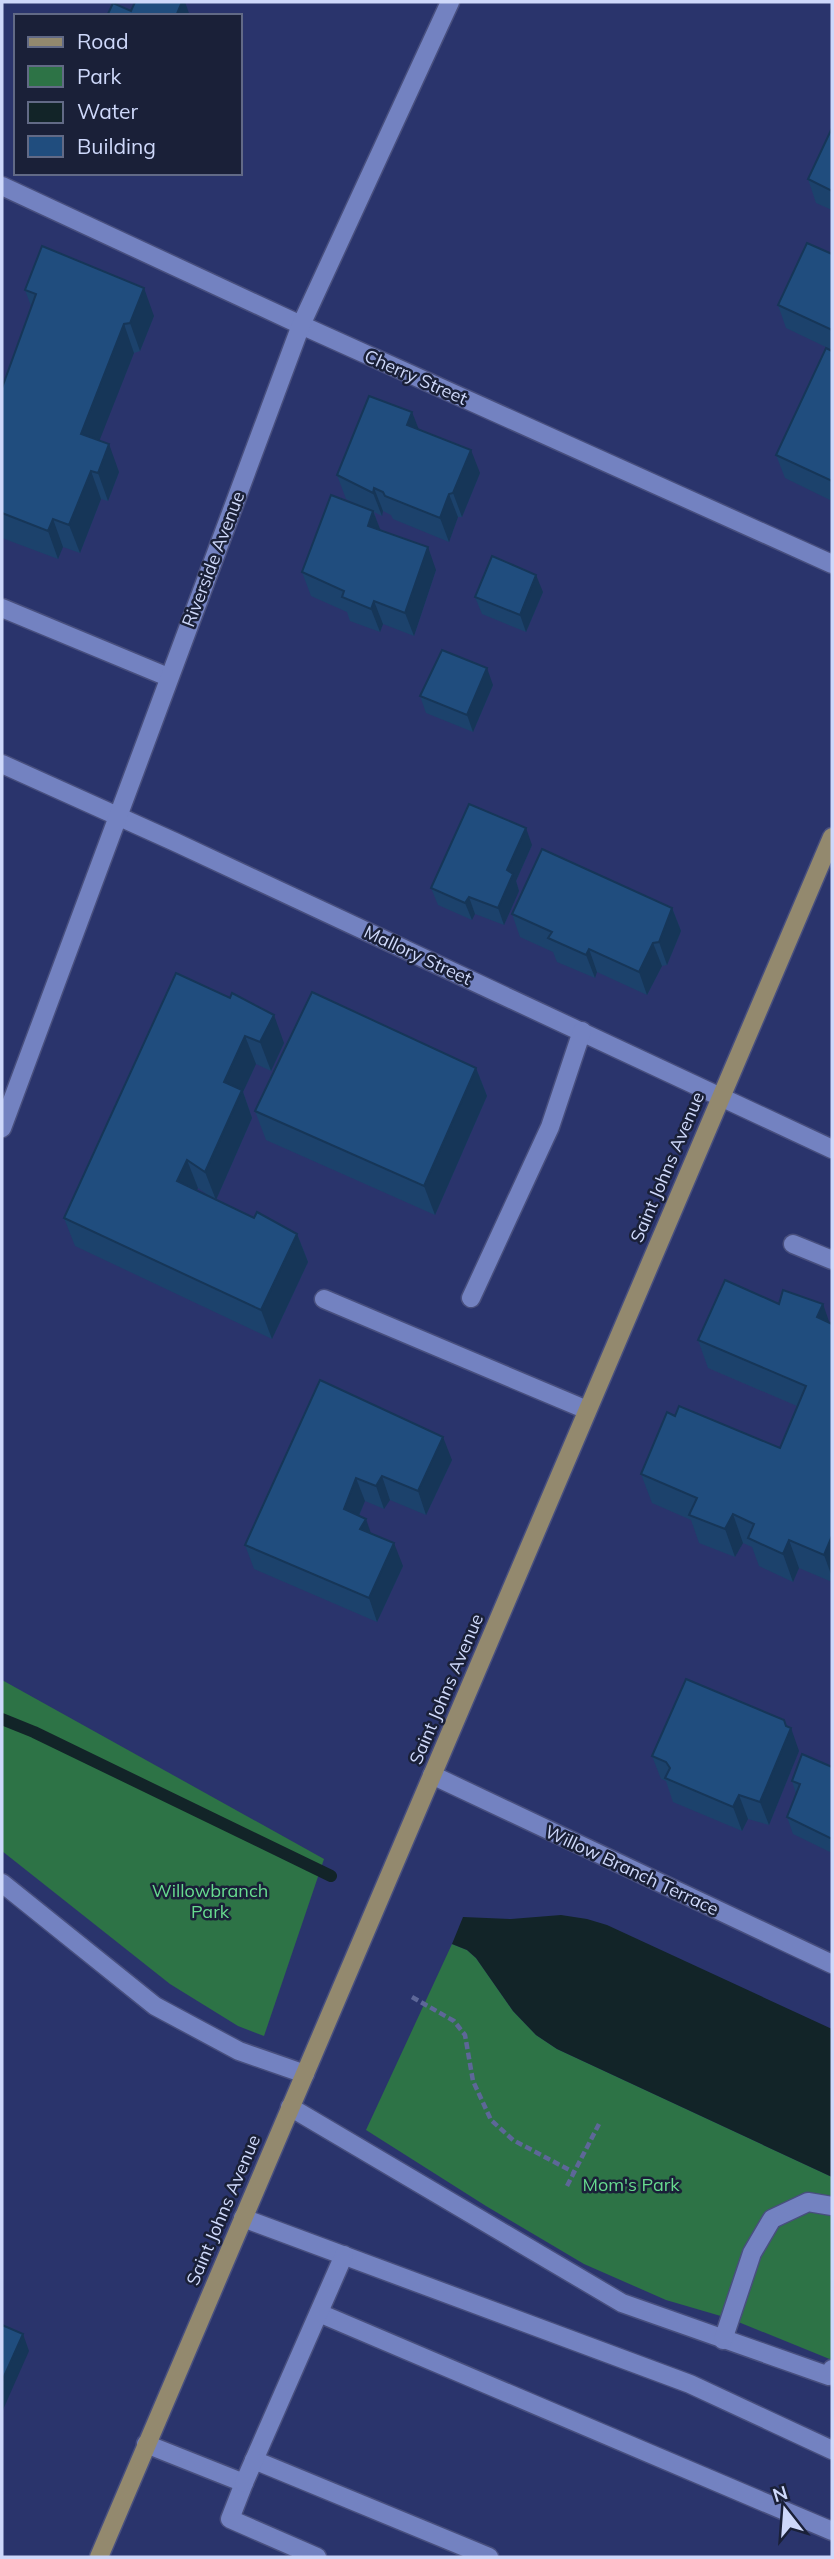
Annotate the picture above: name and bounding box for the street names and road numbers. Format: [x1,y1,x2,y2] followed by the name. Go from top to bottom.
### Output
[361,344,471,410] street label: Cherry Street
[177,488,249,630] street label: Riverside Avenue
[360,920,476,990] street label: Mallory Street
[625,1088,709,1246] street label: Saint Johns Avenue
[404,1610,488,1768] street label: Saint Johns Avenue
[541,1820,723,1920] street label: Willow Branch Terrace
[181,2131,265,2289] street label: Saint Johns Avenue

